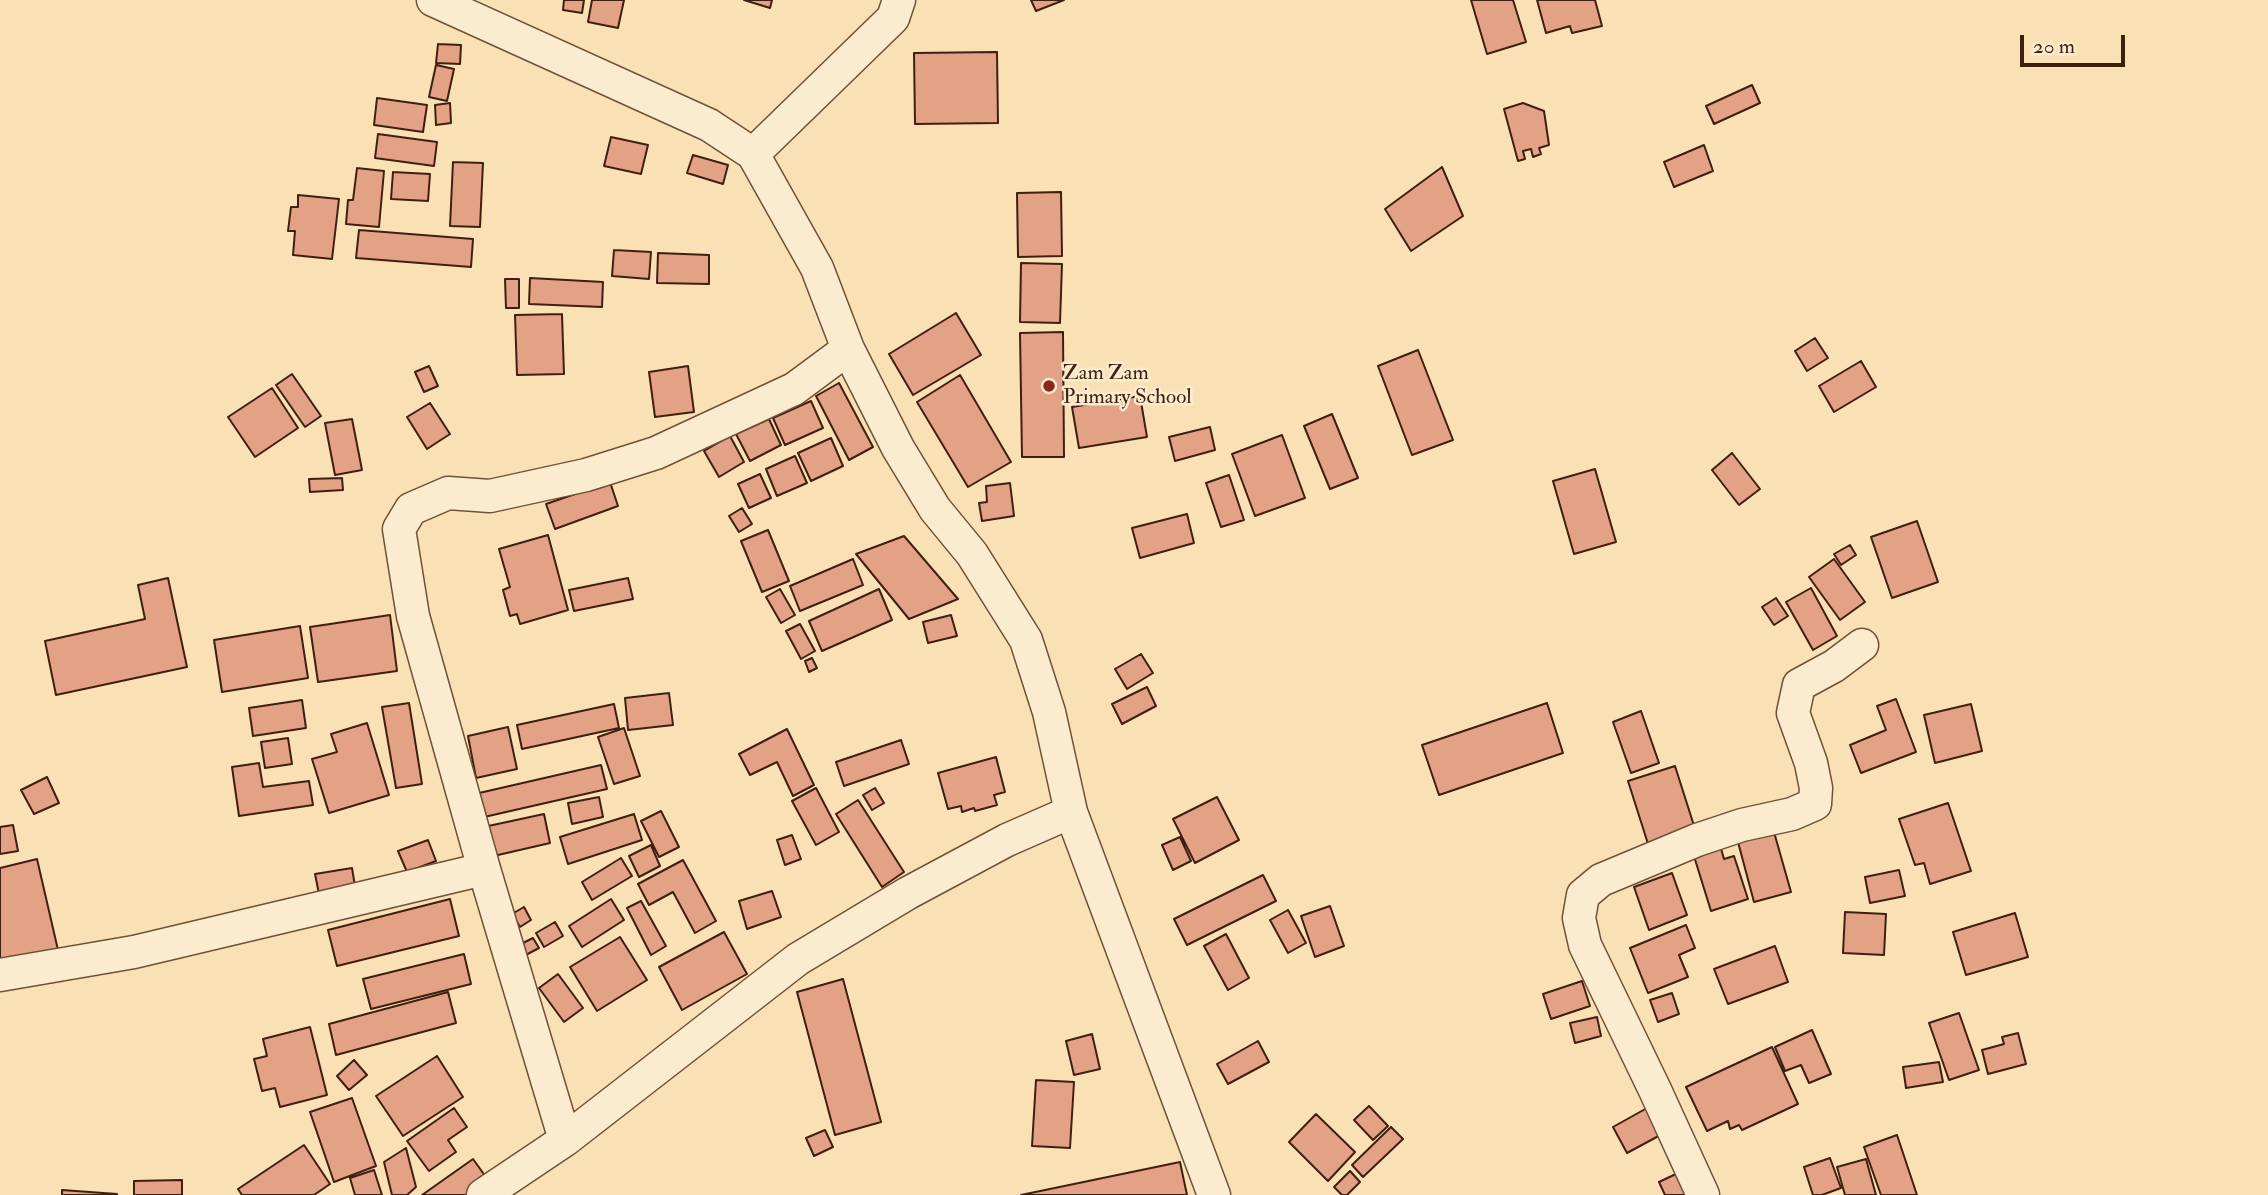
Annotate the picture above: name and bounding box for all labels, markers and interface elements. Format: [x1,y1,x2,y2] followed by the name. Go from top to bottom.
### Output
[2023,21,2128,65] scale bar
[2033,33,2075,60] text: 20 m
[1063,361,1192,411] place label: Zam Zam Primary School
[1041,378,1057,394] marker: Zam Zam Primary School

